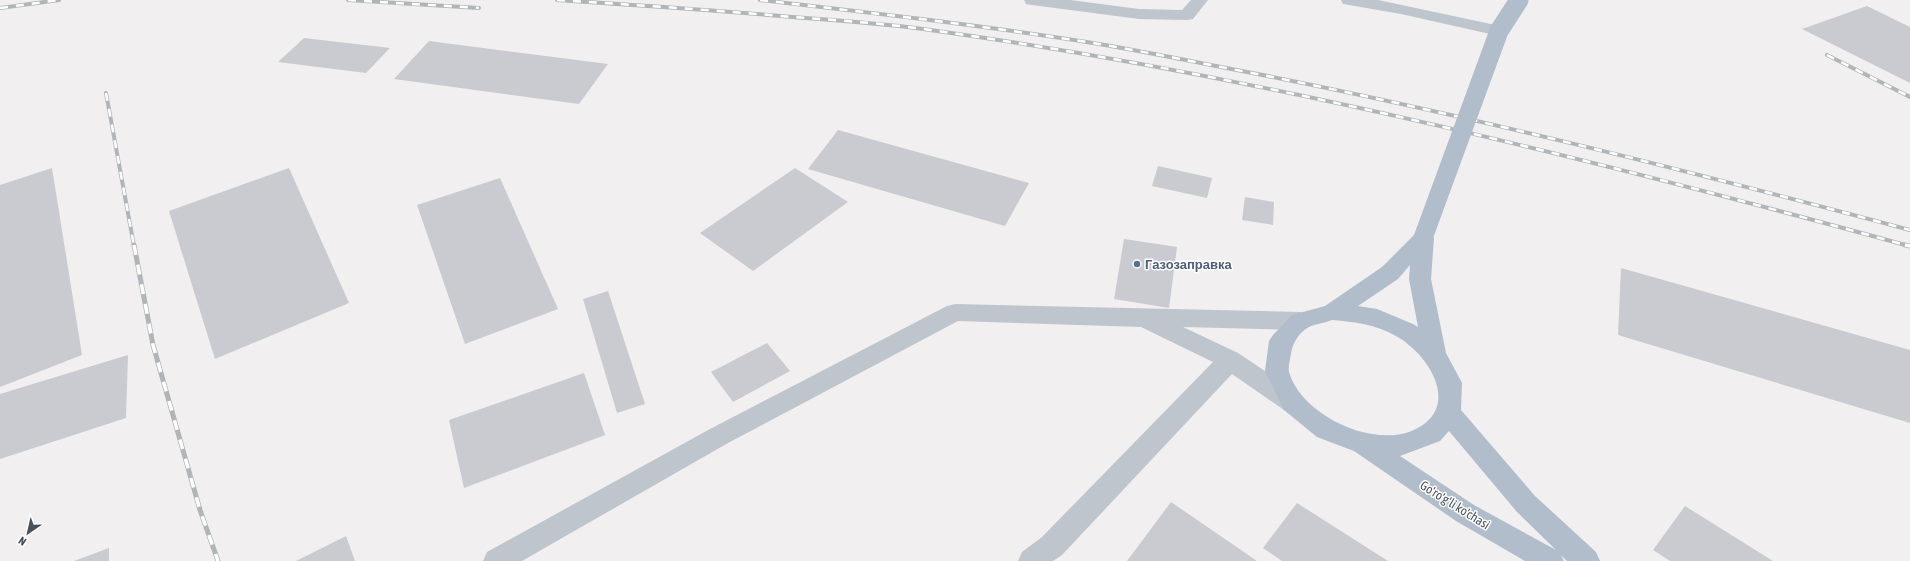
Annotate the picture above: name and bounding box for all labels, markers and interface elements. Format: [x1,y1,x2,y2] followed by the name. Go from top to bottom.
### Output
[1145,257,1233,272] place label: Газозаправка
[1132,259,1142,269] marker: Газозаправка
[1417,478,1493,532] street label: Go'ro'g'li ko'chasi
[8,513,48,553] north arrow
[16,534,28,548] text: N

